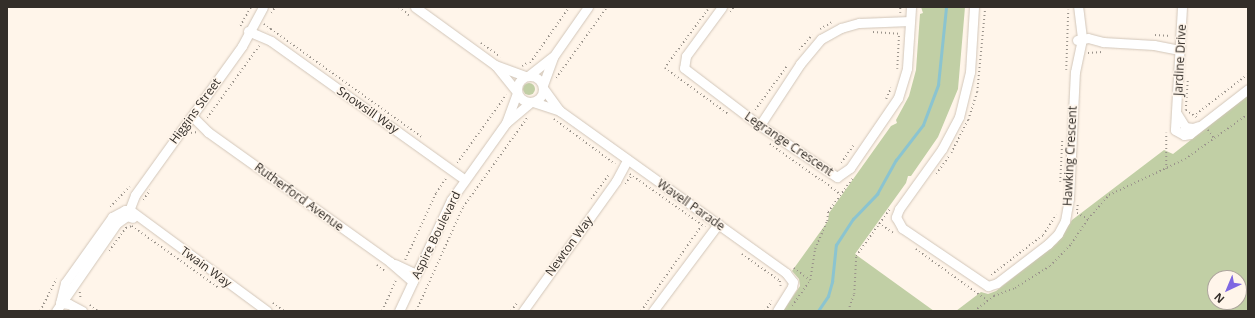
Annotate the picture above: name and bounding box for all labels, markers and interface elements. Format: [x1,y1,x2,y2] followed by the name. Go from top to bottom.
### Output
[1171,24,1189,96] street label: Jardine Drive
[166,75,224,147] street label: Higgins Street
[334,83,402,137] street label: Snowsill Way
[1060,106,1080,206] street label: Hawking Crescent
[742,109,836,179] street label: Legrange Crescent
[252,160,346,234] street label: Rutherford Avenue
[654,176,728,234] street label: Wavell Parade
[409,189,463,281] street label: Aspire Boulevard
[542,213,596,279] street label: Newton Way
[178,244,234,290] street label: Twain Way
[1207,270,1247,310] north arrow
[1211,290,1227,307] text: N

